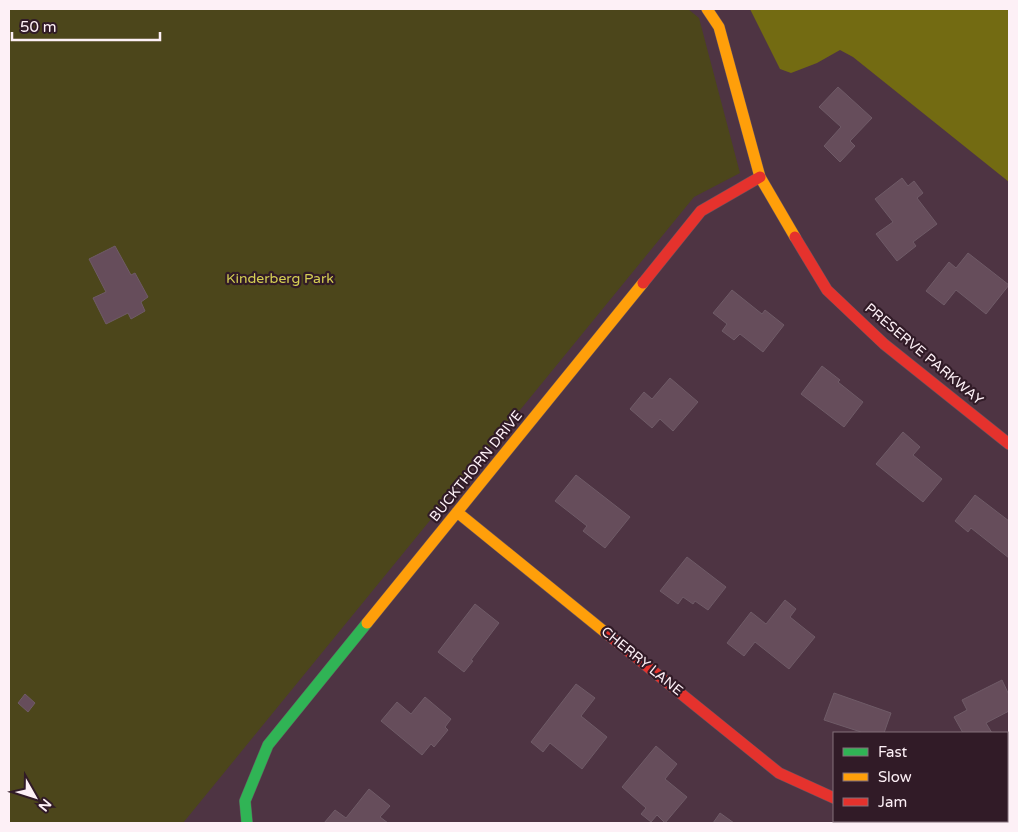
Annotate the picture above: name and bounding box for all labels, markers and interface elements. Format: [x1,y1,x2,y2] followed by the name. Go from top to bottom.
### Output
[12,10,160,42] scale bar
[20,18,57,36] text: 50 m
[226,270,334,287] park label: Kinderberg Park
[861,299,987,409] street label: PRESERVE PARKWAY
[426,407,526,525] street label: BUCKTHORN DRIVE
[598,623,686,699] street label: CHERRY LANE
[833,732,1008,822] legend
[878,743,908,761] text: Fast
[878,768,912,786] text: Slow
[10,772,60,822] north arrow
[878,793,907,811] text: Jam
[35,795,55,815] text: N

